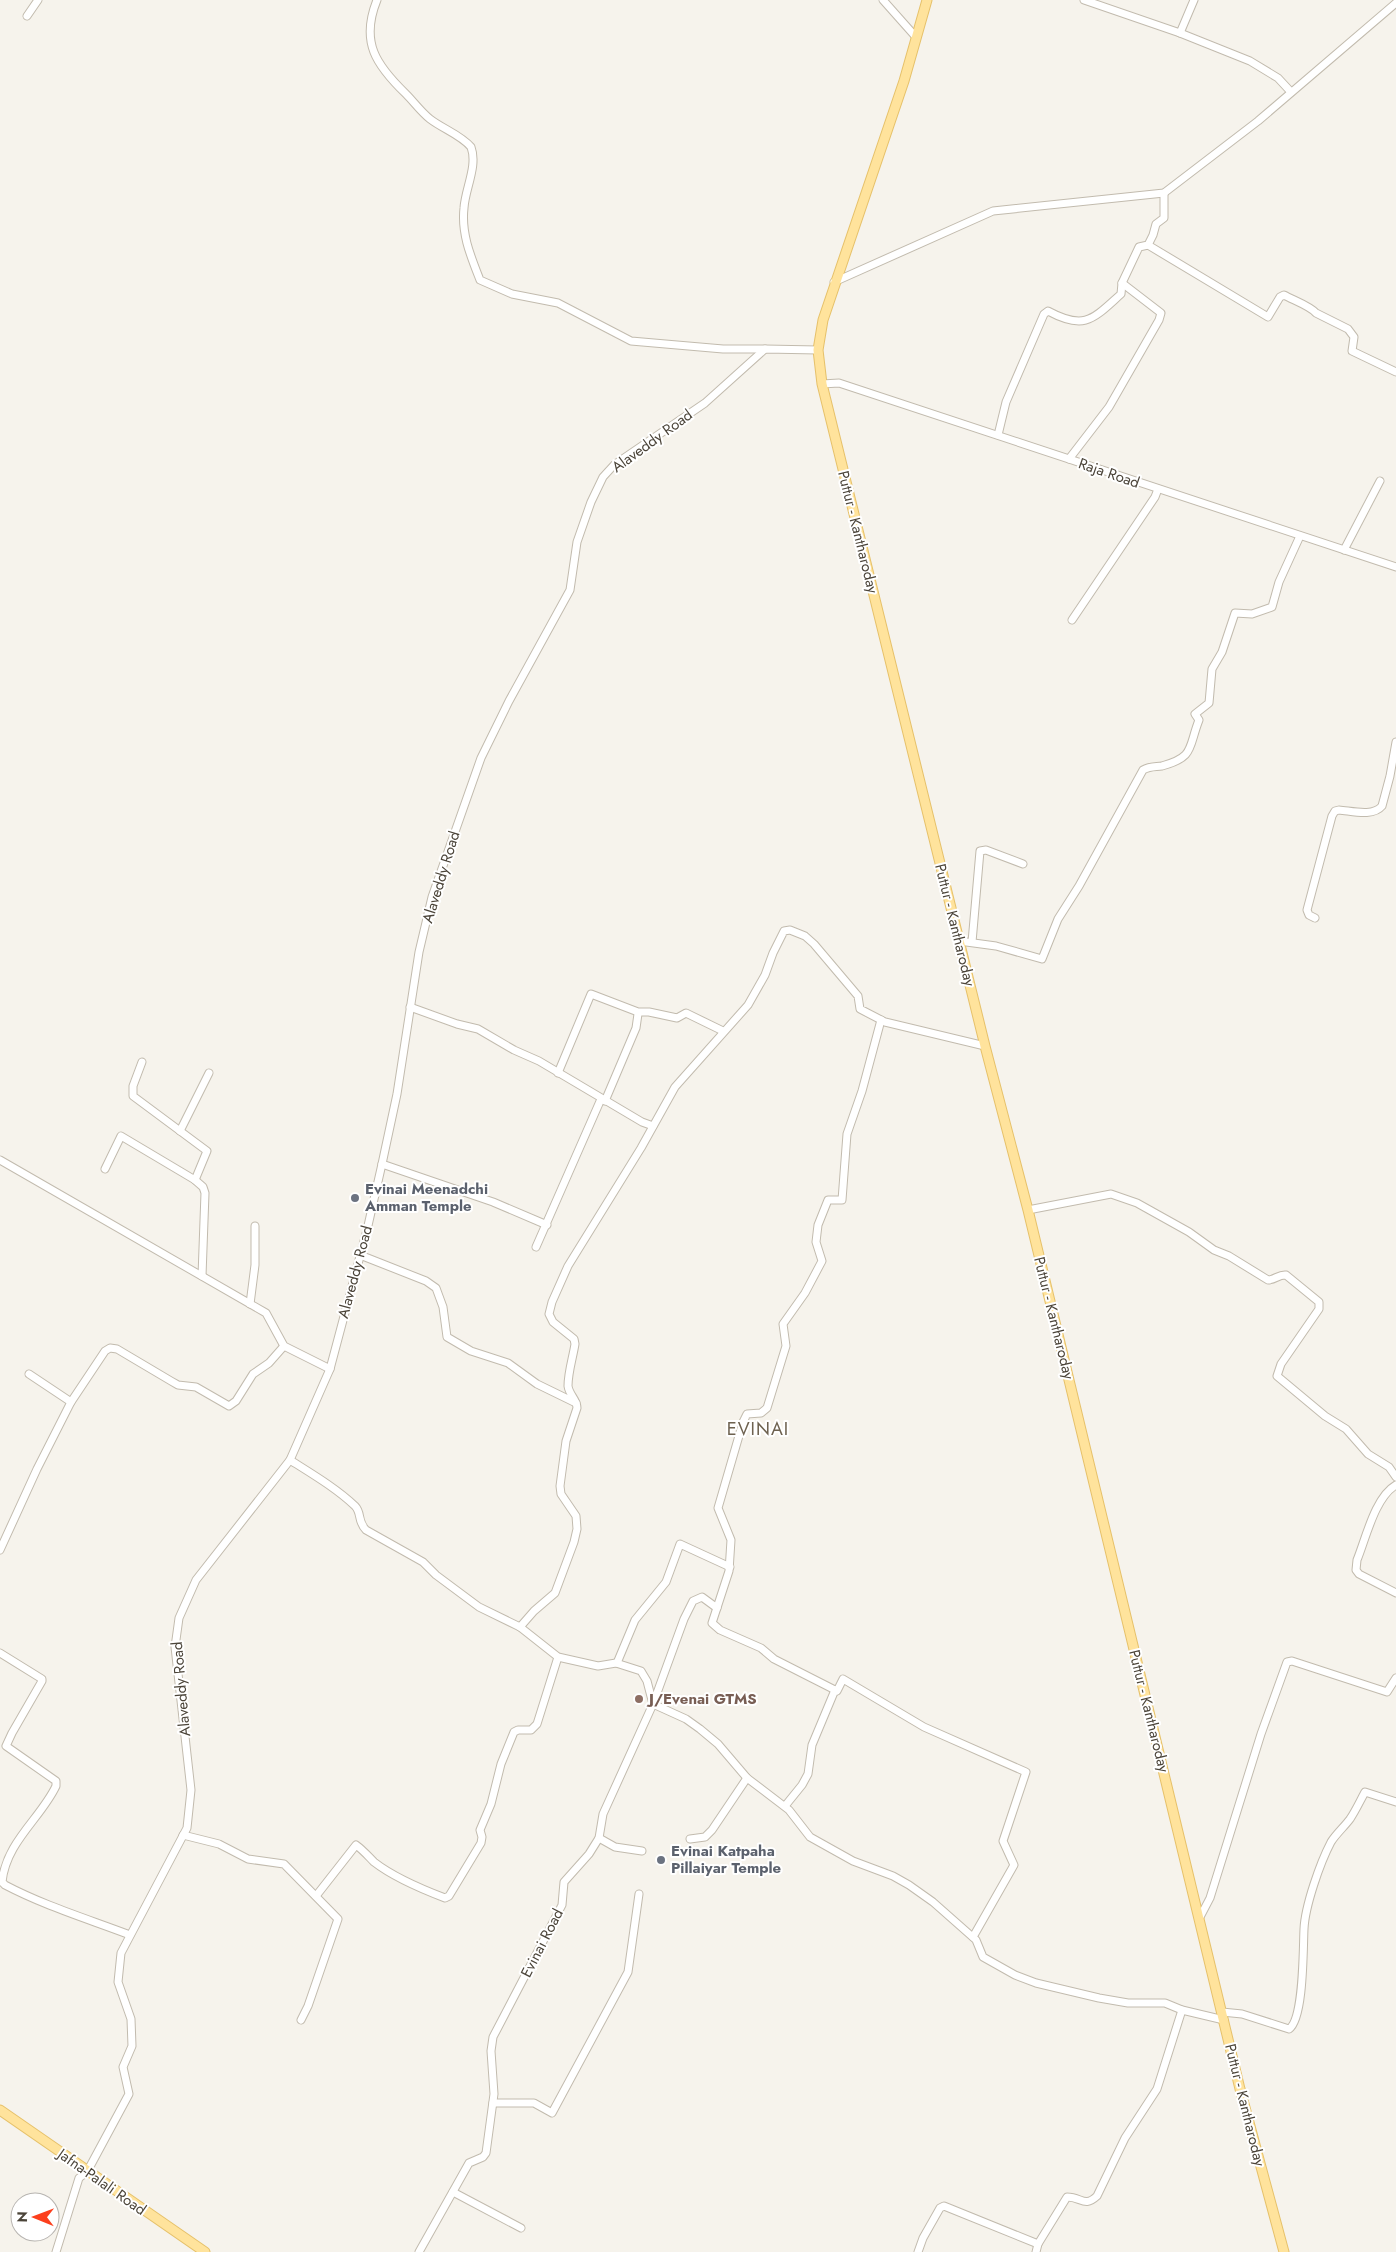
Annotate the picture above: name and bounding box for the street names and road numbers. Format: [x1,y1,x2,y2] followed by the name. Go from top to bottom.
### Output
[607,404,697,478] street label: Alaveddy Road
[1075,452,1143,494] street label: Raja Road
[832,468,884,596] street label: Puttur - Kantharoday
[417,828,465,926] street label: Alaveddy Road
[929,861,981,989] street label: Puttur - Kantharoday
[332,1223,378,1321] street label: Alaveddy Road
[1028,1254,1080,1382] street label: Puttur - Kantharoday
[166,1641,196,1737] street label: Alaveddy Road
[1123,1647,1175,1775] street label: Puttur - Kantharoday
[515,1905,569,1981] street label: Evinai Road
[1219,2041,1271,2169] street label: Puttur - Kantharoday
[52,2142,151,2221] street label: Jafna-Palali Road

